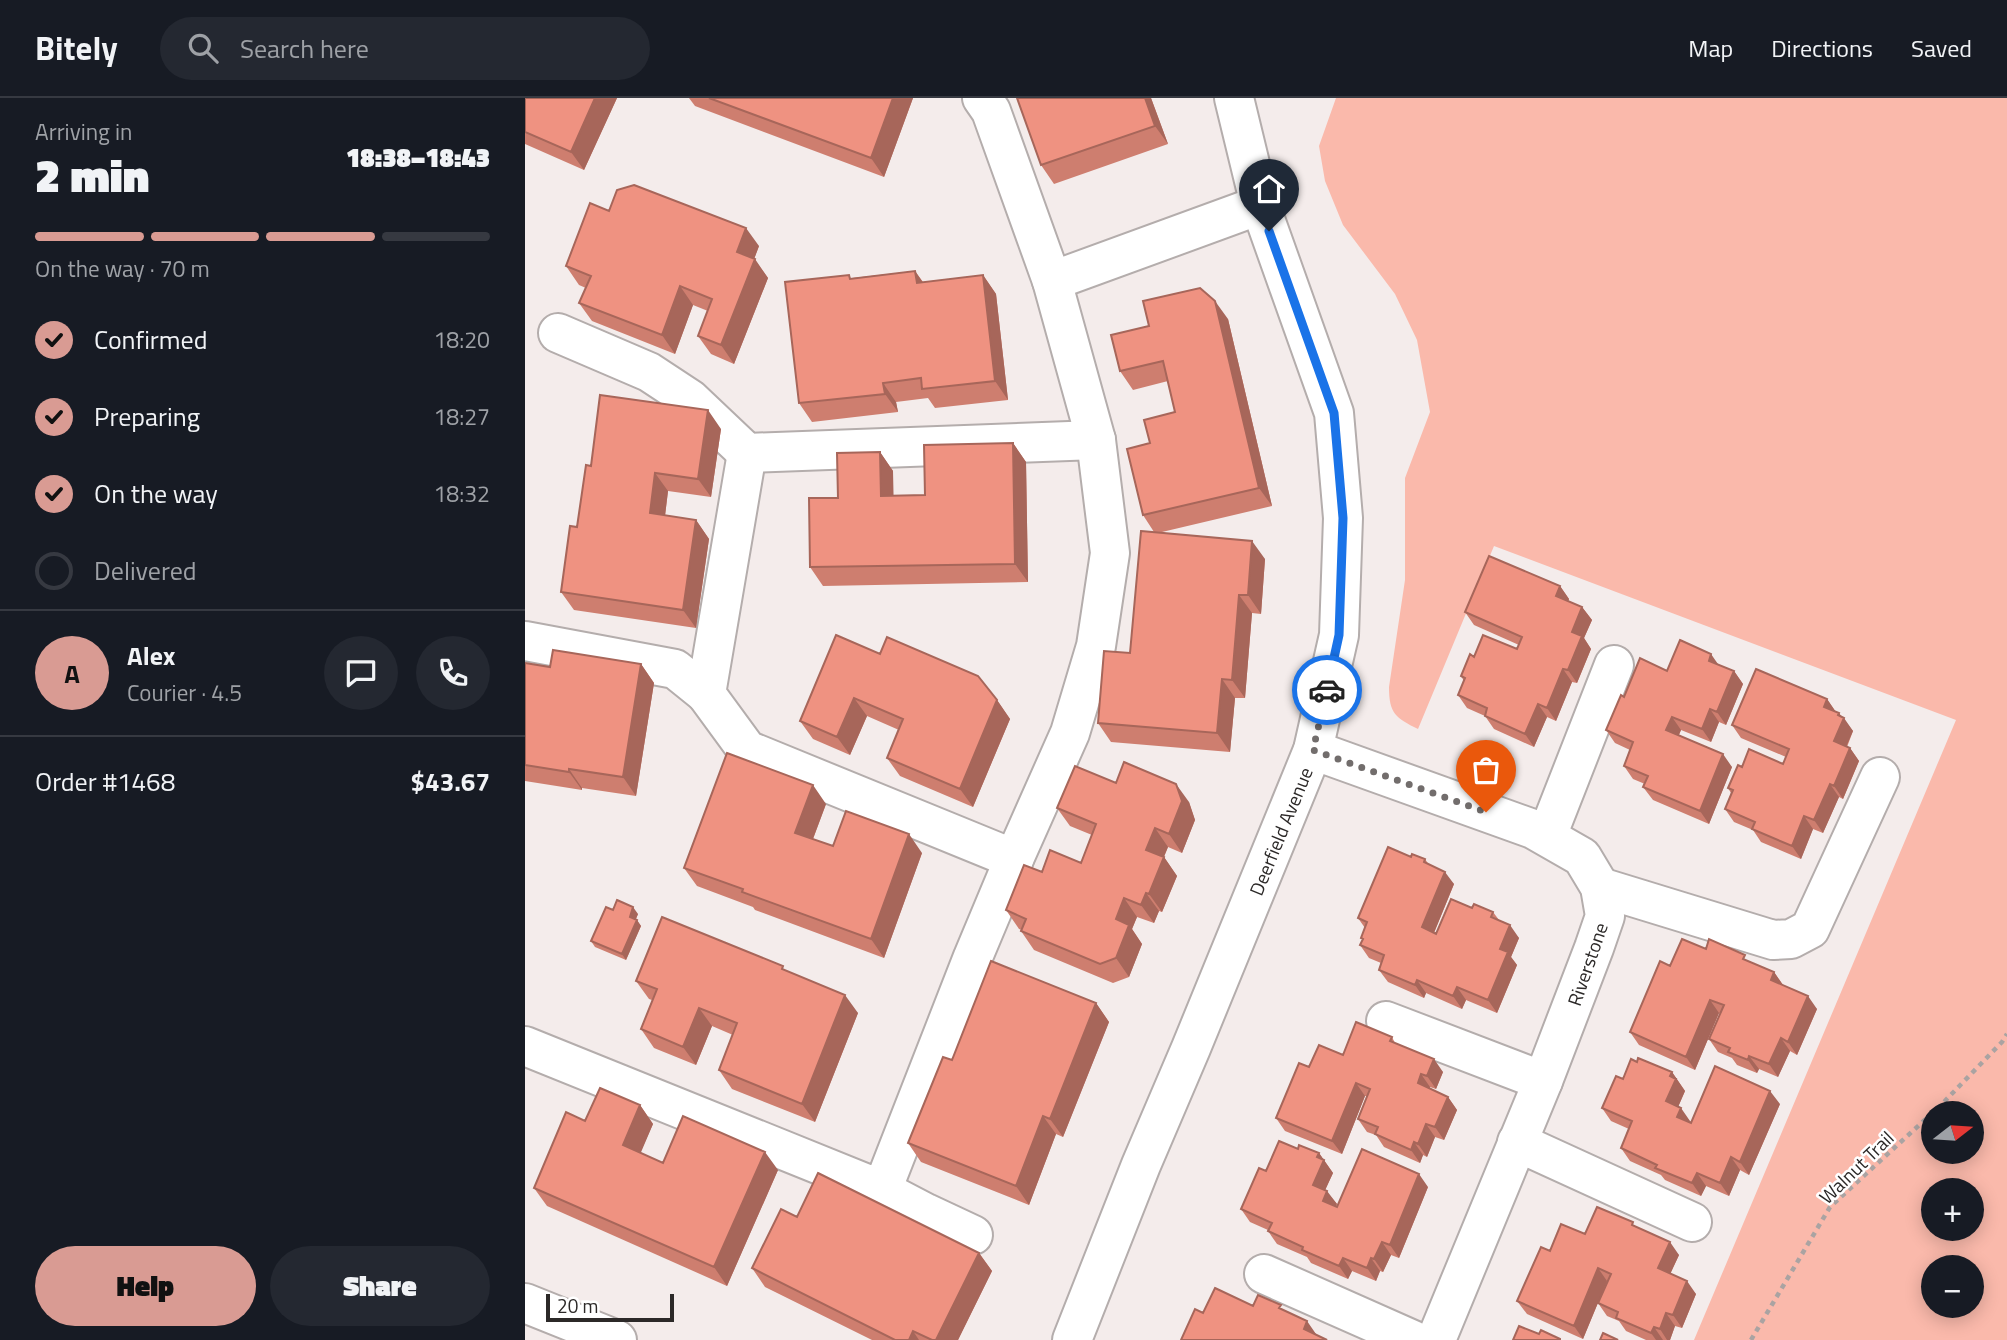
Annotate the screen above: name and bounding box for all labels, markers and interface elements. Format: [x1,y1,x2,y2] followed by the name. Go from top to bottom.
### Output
[160,17,650,80] search box
[35,23,118,73] text: Bitely
[184,29,222,67] icon: search
[240,29,369,68] text: Search here
[1688,30,1733,66] text: Map
[1771,30,1873,66] text: Directions
[1911,30,1972,66] text: Saved
[35,114,132,149] text: Arriving in
[346,138,490,177] text: 18:38–18:43
[35,140,149,210] text: 2 min
[1239,159,1299,231] pin
[1250,170,1288,208] icon: home
[35,251,210,286] text: On the way · 70 m
[94,320,208,359] text: Confirmed
[35,321,73,359] icon: check
[433,322,490,357] text: 18:20
[94,397,200,436] text: Preparing
[35,398,73,436] icon: check
[433,399,490,434] text: 18:27
[94,474,218,513] text: On the way
[35,475,73,513] icon: check
[433,476,490,511] text: 18:32
[94,551,197,590] text: Delivered
[127,636,175,675] text: Alex
[324,636,398,710] button: chat
[416,636,490,710] button: phone
[64,654,80,693] text: A
[1292,655,1362,725] courier
[1308,671,1346,709] icon: car
[127,675,242,710] text: Courier · 4.5
[1456,740,1516,812] pin
[1467,751,1505,789] icon: bag
[35,762,175,801] text: Order #1468
[411,762,490,801] text: $43.67
[1241,762,1319,899] street label: Deerfield Avenue
[1559,918,1615,1010] street label: Riverstone
[1921,1101,1985,1164] north arrow
[1921,1101,1984,1318] map controls
[1812,1124,1900,1210] street label: Walnut Trail
[1921,1178,1984,1241] button: +
[35,1246,256,1326] button: Help
[270,1246,490,1326] button: Share
[1921,1255,1984,1318] button: −
[546,1291,674,1323] scale bar
[557,1291,598,1320] text: 20 m

